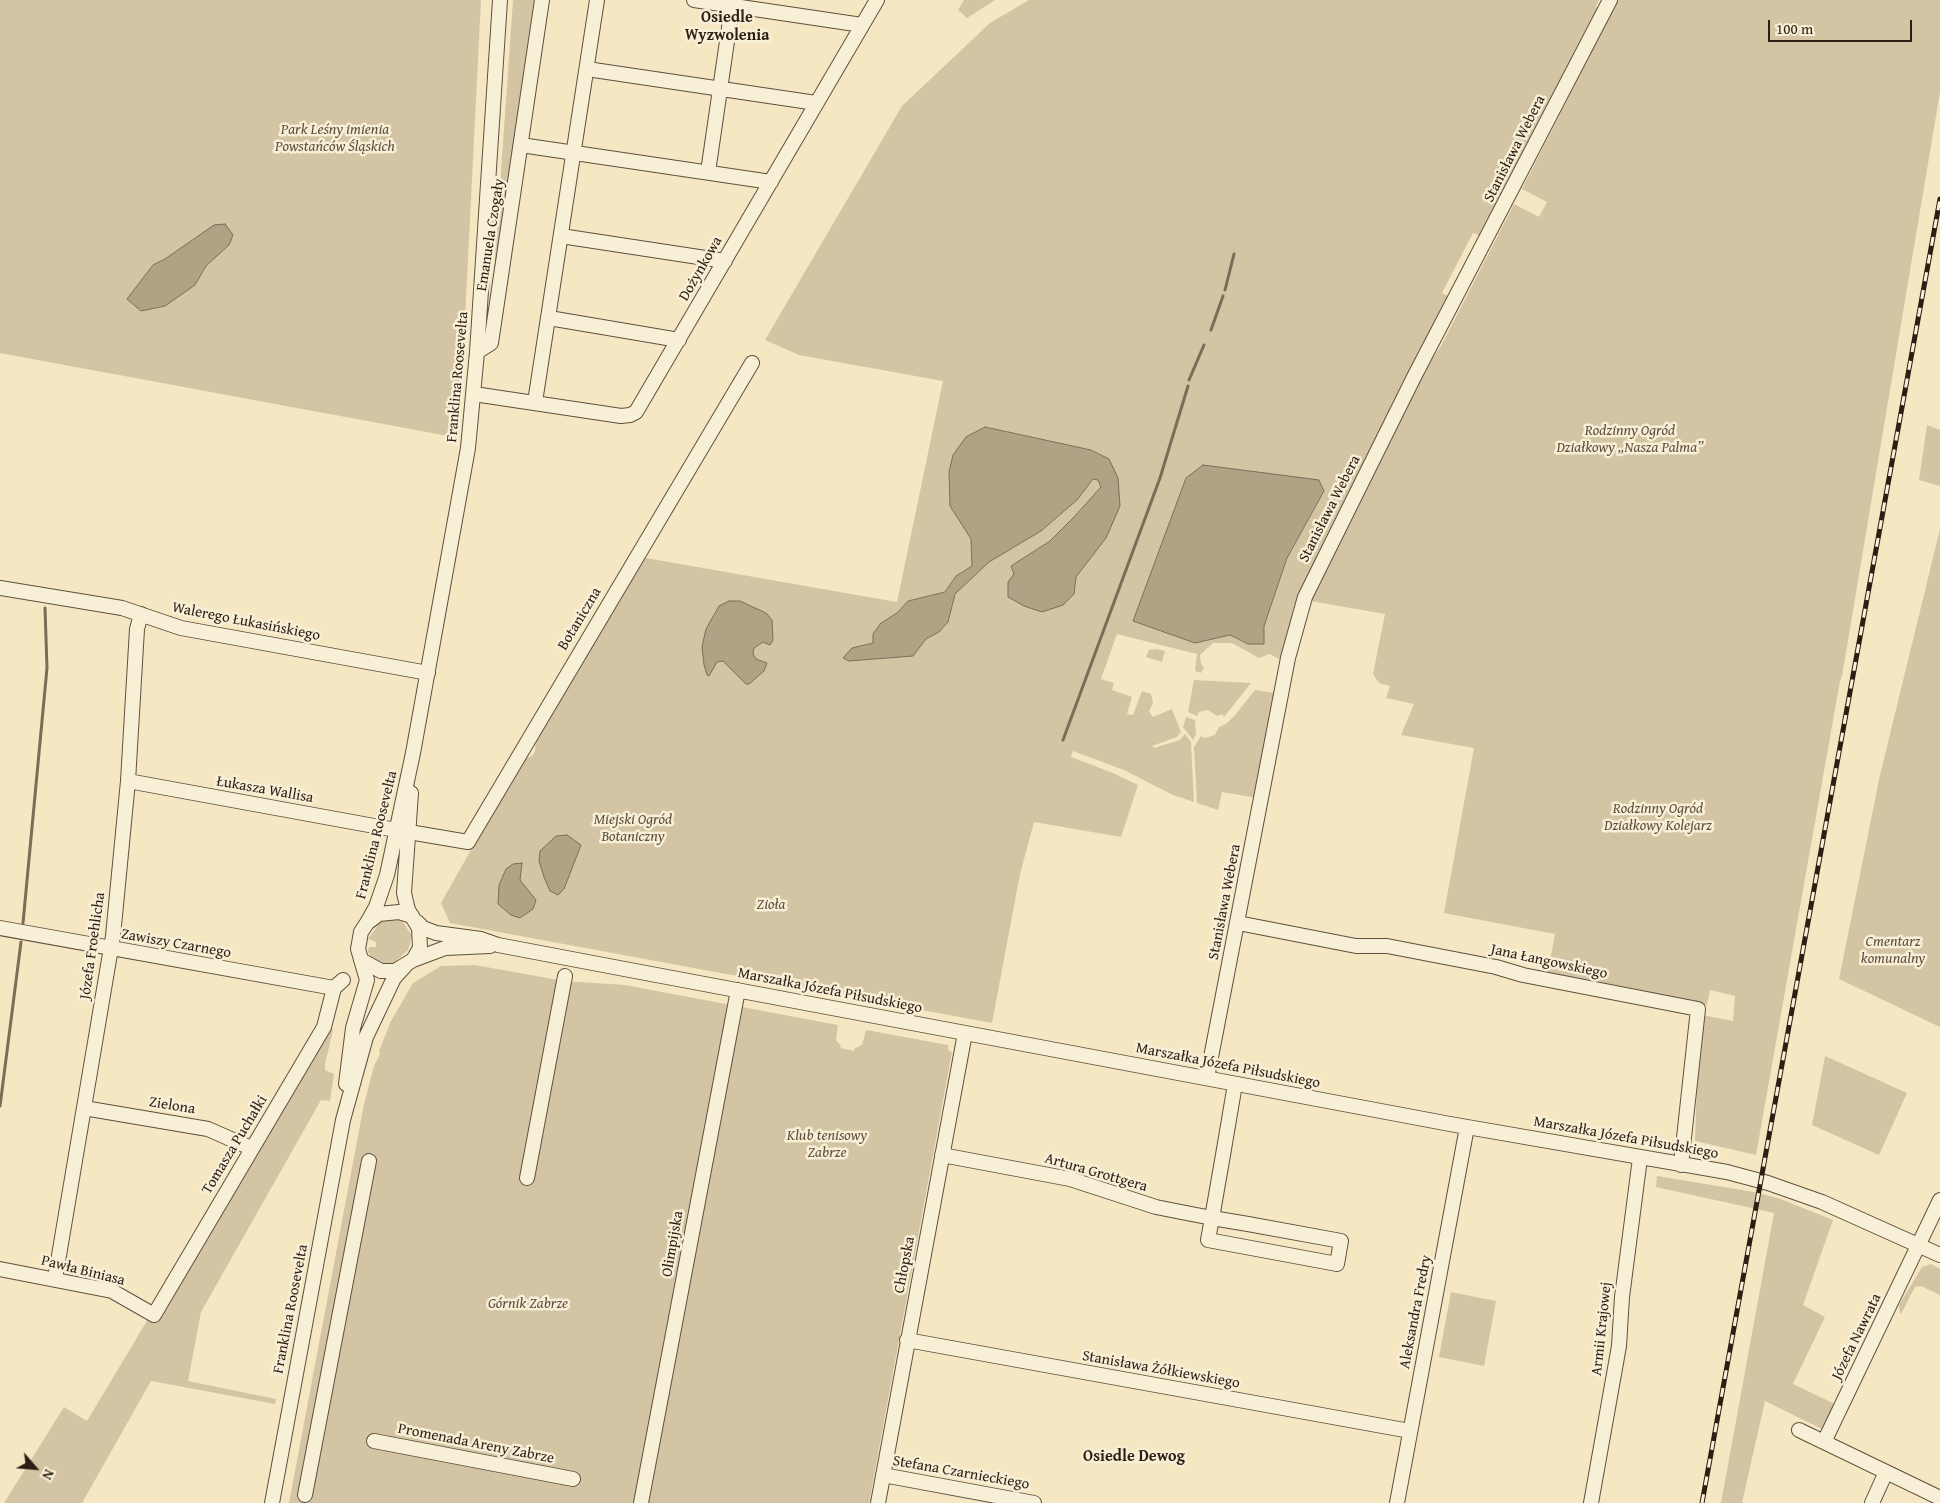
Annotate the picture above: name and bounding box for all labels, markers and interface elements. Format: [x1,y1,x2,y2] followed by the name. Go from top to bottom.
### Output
[685,8,769,46] district label: Osiedle Wyzwolenia
[1770,10,1914,42] scale bar
[1776,18,1813,39] text: 100 m
[1480,93,1550,205] street label: Stanisława Webera
[275,121,395,156] park label: Park Leśny imienia Powstańców Śląskich
[473,177,509,293] street label: Emanuela Czogały
[675,234,727,304] street label: Dożynkowa
[443,311,473,443] street label: Franklina Roosevelta
[1556,422,1704,457] park label: Rodzinny Ogród Działkowy „Nasza Palma”
[1295,453,1365,565] street label: Stanisława Webera
[554,584,606,654] street label: Botaniczna
[170,599,322,645] street label: Walerego Łukasińskiego
[352,769,402,901] street label: Franklina Roosevelta
[215,773,315,807] street label: Łukasza Wallisa
[1604,800,1712,835] park label: Rodzinny Ogród Działkowy Kolejarz
[594,811,672,846] park label: Miejski Ogród Botaniczny
[1205,843,1245,961] street label: Stanisława Webera
[77,891,109,1001] street label: Józefa Froehlicha
[757,896,785,914] park label: Zioła
[120,925,232,963] street label: Zawiszy Czarnego
[1861,933,1925,968] park label: Cmentarz komunalny
[1489,941,1609,983] street label: Jana Łangowskiego
[736,964,924,1018] street label: Marszałka Józefa Piłsudskiego
[1134,1039,1322,1093] street label: Marszałka Józefa Piłsudskiego
[198,1092,272,1198] street label: Tomasza Puchałki
[148,1093,196,1119] street label: Zielona
[1532,1113,1720,1163] street label: Marszałka Józefa Piłsudskiego
[787,1127,867,1162] park label: Klub tenisowy Zabrze
[1043,1150,1149,1196] street label: Artura Grottgera
[658,1210,688,1278] street label: Olimpijska
[891,1235,919,1295] street label: Chłopska
[270,1243,312,1375] street label: Franklina Roosevelta
[39,1252,127,1290] street label: Pawła Biniasa
[1396,1253,1436,1371] street label: Aleksandra Fredry
[1588,1281,1616,1377] street label: Armii Krajowej
[1828,1291,1886,1383] street label: Józefa Nawrata
[488,1295,568,1313] park label: Górnik Zabrze
[1081,1347,1241,1393] street label: Stanisława Żółkiewskiego
[396,1420,556,1468] street label: Promenada Areny Zabrze
[10,1443,60,1493] north arrow
[1083,1447,1185,1467] district label: Osiedle Dewog
[891,1452,1031,1494] street label: Stefana Czarnieckiego
[37,1466,59,1484] text: N

